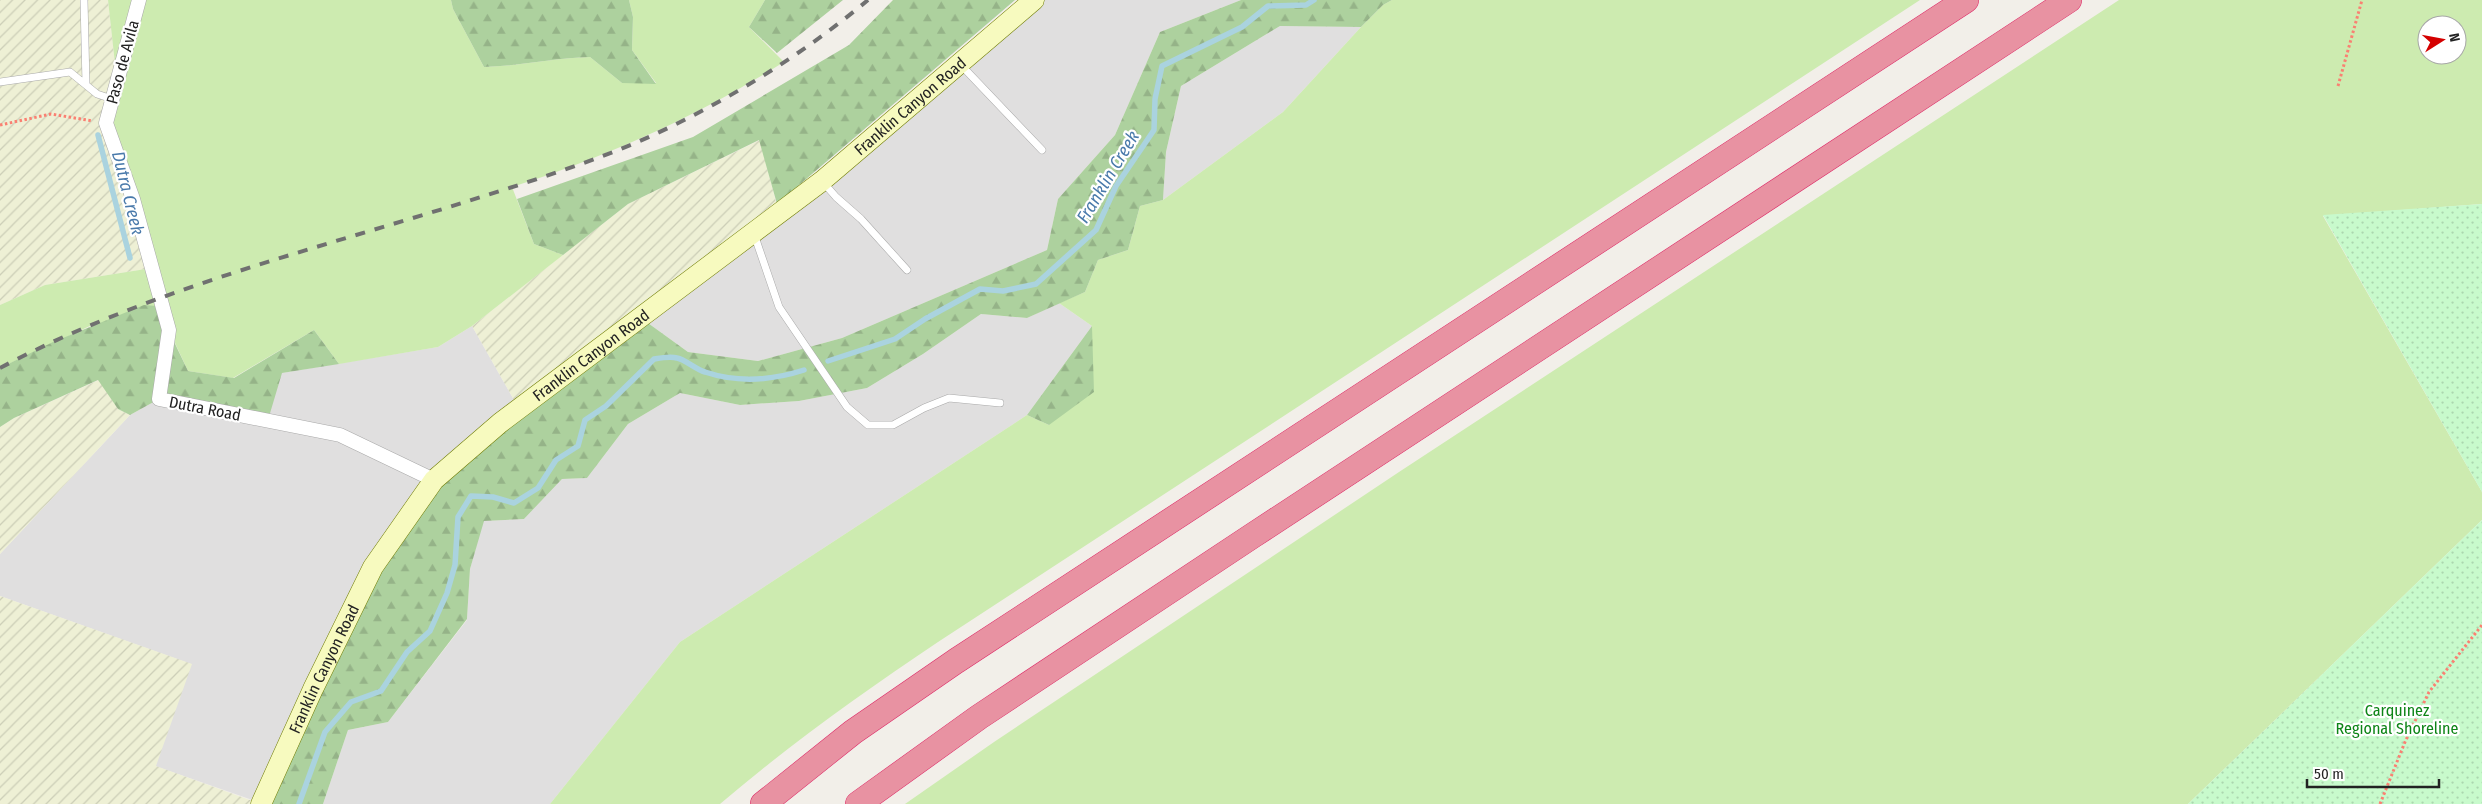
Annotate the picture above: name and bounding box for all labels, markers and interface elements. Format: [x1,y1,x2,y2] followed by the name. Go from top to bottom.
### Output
[2417,15,2467,65] north arrow
[102,18,143,106] street label: Paso de Avila
[2445,32,2463,43] text: N
[851,53,970,159] street label: Franklin Canyon Road
[1072,127,1144,227] water label: Franklin Creek
[107,149,149,237] water label: Dutra Creek
[529,305,653,405] street label: Franklin Canyon Road
[167,392,242,425] street label: Dutra Road
[285,601,363,737] street label: Franklin Canyon Road
[2336,701,2459,738] park label: Carquinez Regional Shoreline
[2307,756,2440,788] scale bar
[2314,765,2344,783] text: 50 m

